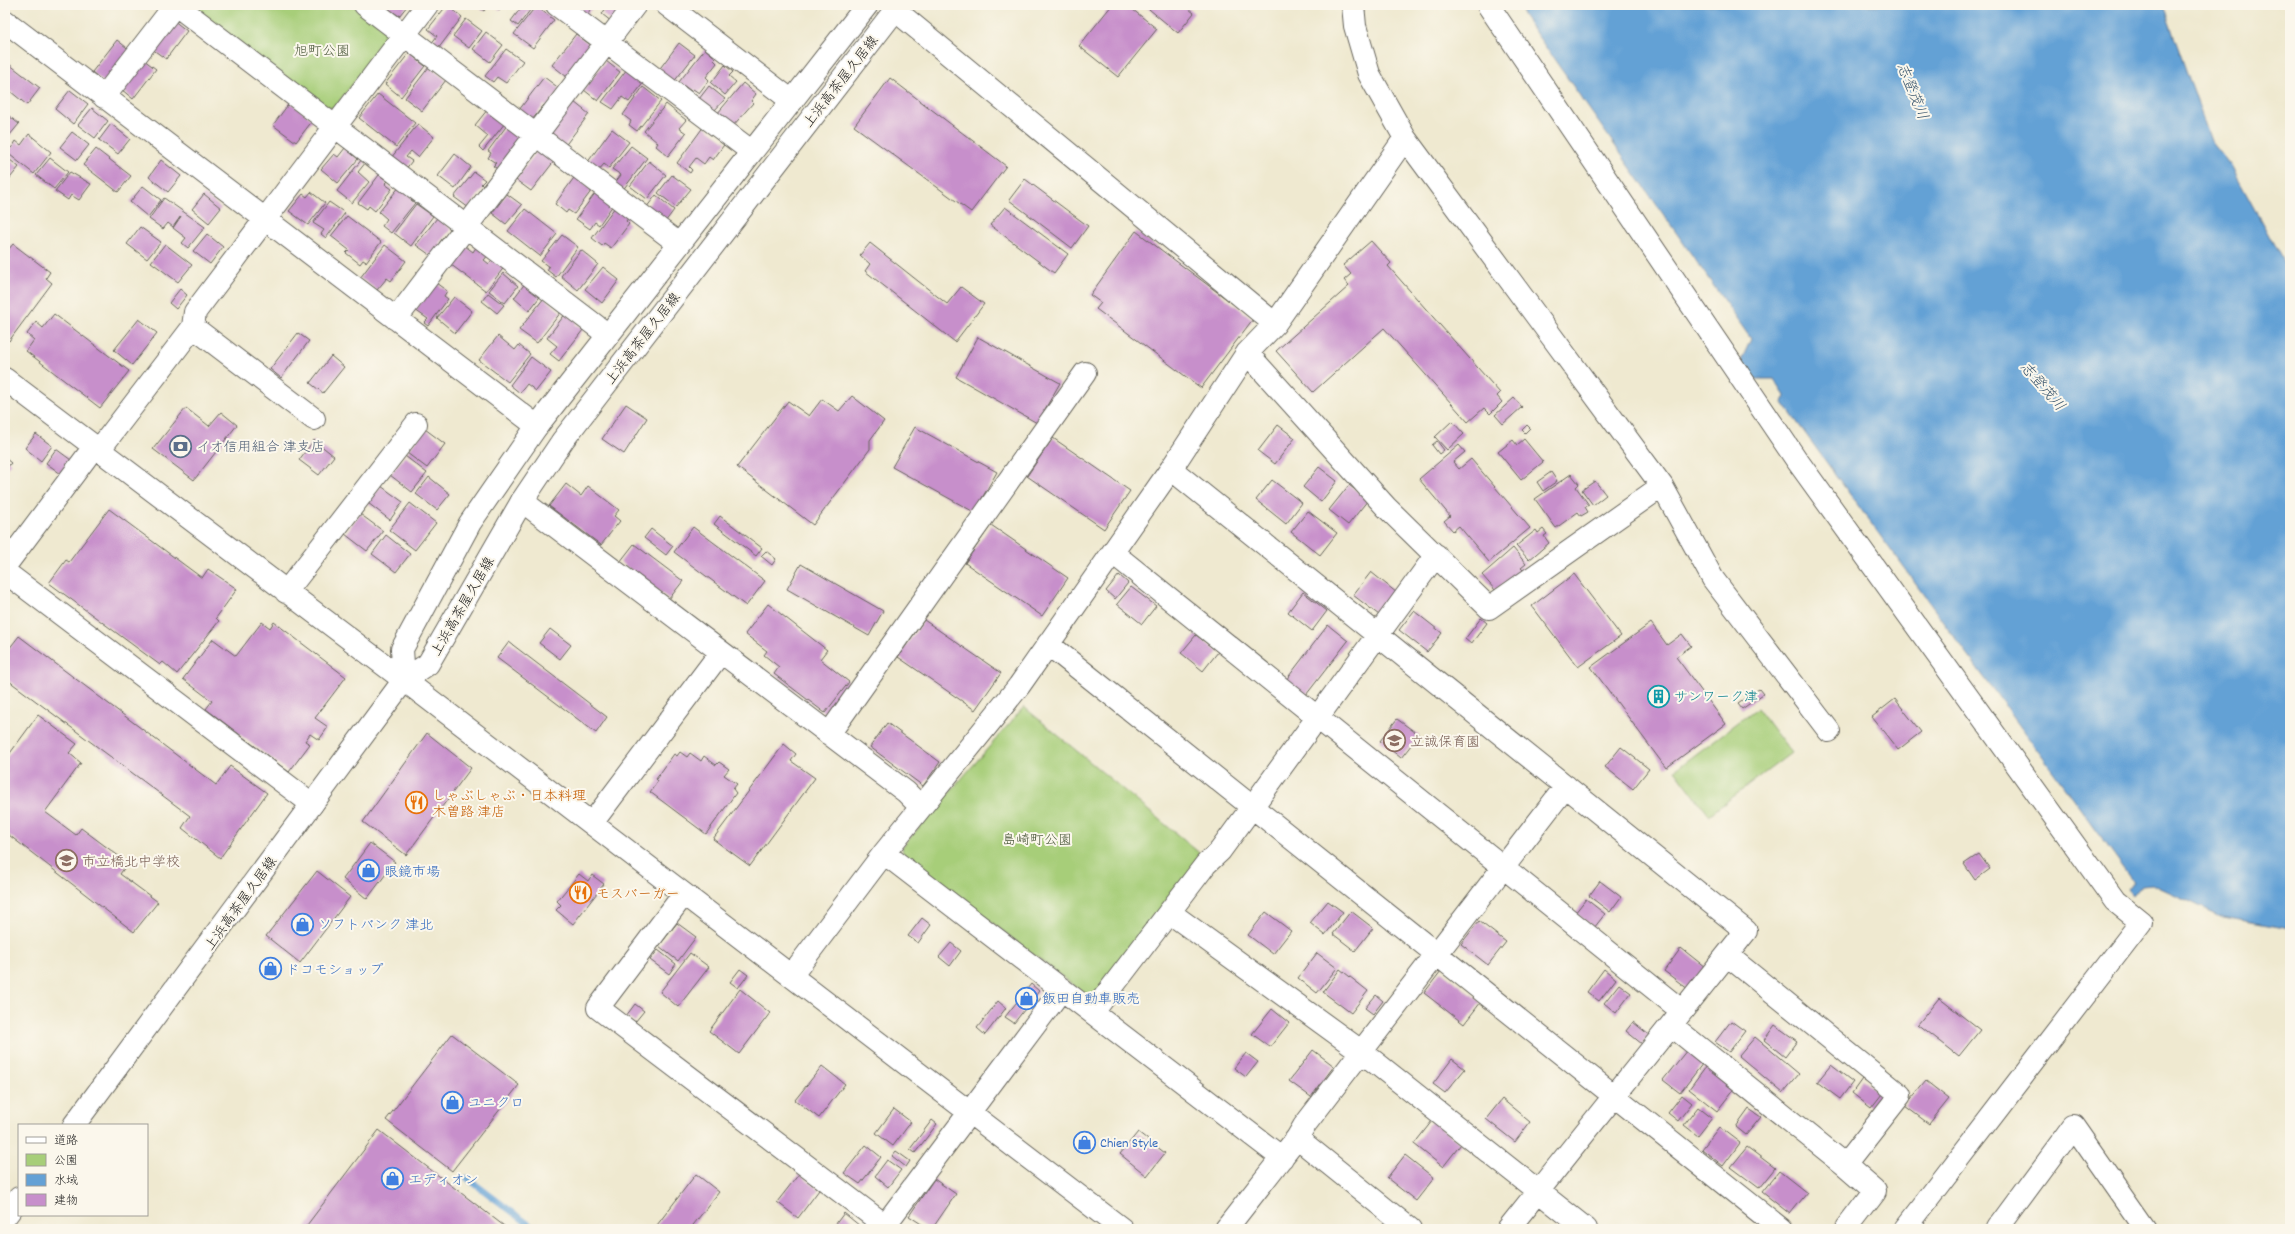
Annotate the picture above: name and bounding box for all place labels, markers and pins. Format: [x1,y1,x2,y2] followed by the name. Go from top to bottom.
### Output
[168,433,194,459] bank icon: イオ信用組合 津支店
[196,438,325,458] place label: イオ信用組合 津支店
[1645,683,1671,709] building icon: サンワーク津
[1674,688,1758,708] place label: サンワーク津
[1382,728,1408,754] school or university icon: 立誠保育園
[1410,733,1480,753] place label: 立誠保育園
[432,787,586,823] place label: しゃぶしゃぶ・日本料理 木曽路 津店
[404,790,430,816] restaurant icon: しゃぶしゃぶ・日本料理 木曽路 津店
[54,848,80,874] school or university icon: 市立橋北中学校
[82,853,180,873] place label: 市立橋北中学校
[356,858,382,884] shop icon: 眼鏡市場
[384,863,440,883] place label: 眼鏡市場
[567,880,593,906] restaurant icon: モスバーガー
[596,885,680,905] place label: モスバーガー
[290,911,316,937] shop icon: ソフトバンク 津北
[318,916,433,936] place label: ソフトバンク 津北
[257,956,283,982] shop icon: ドコモショップ
[286,961,383,981] place label: ドコモショップ
[1014,985,1040,1011] shop icon: 飯田自動車販売
[1042,990,1140,1010] place label: 飯田自動車販売
[439,1089,465,1115] shop icon: ユニクロ
[468,1094,524,1114] place label: ユニクロ
[1072,1129,1098,1155] shop icon: Chien Style
[1100,1134,1158,1154] place label: Chien Style
[380,1166,406,1192] shop icon: エディオン
[408,1171,479,1191] place label: エディオン

